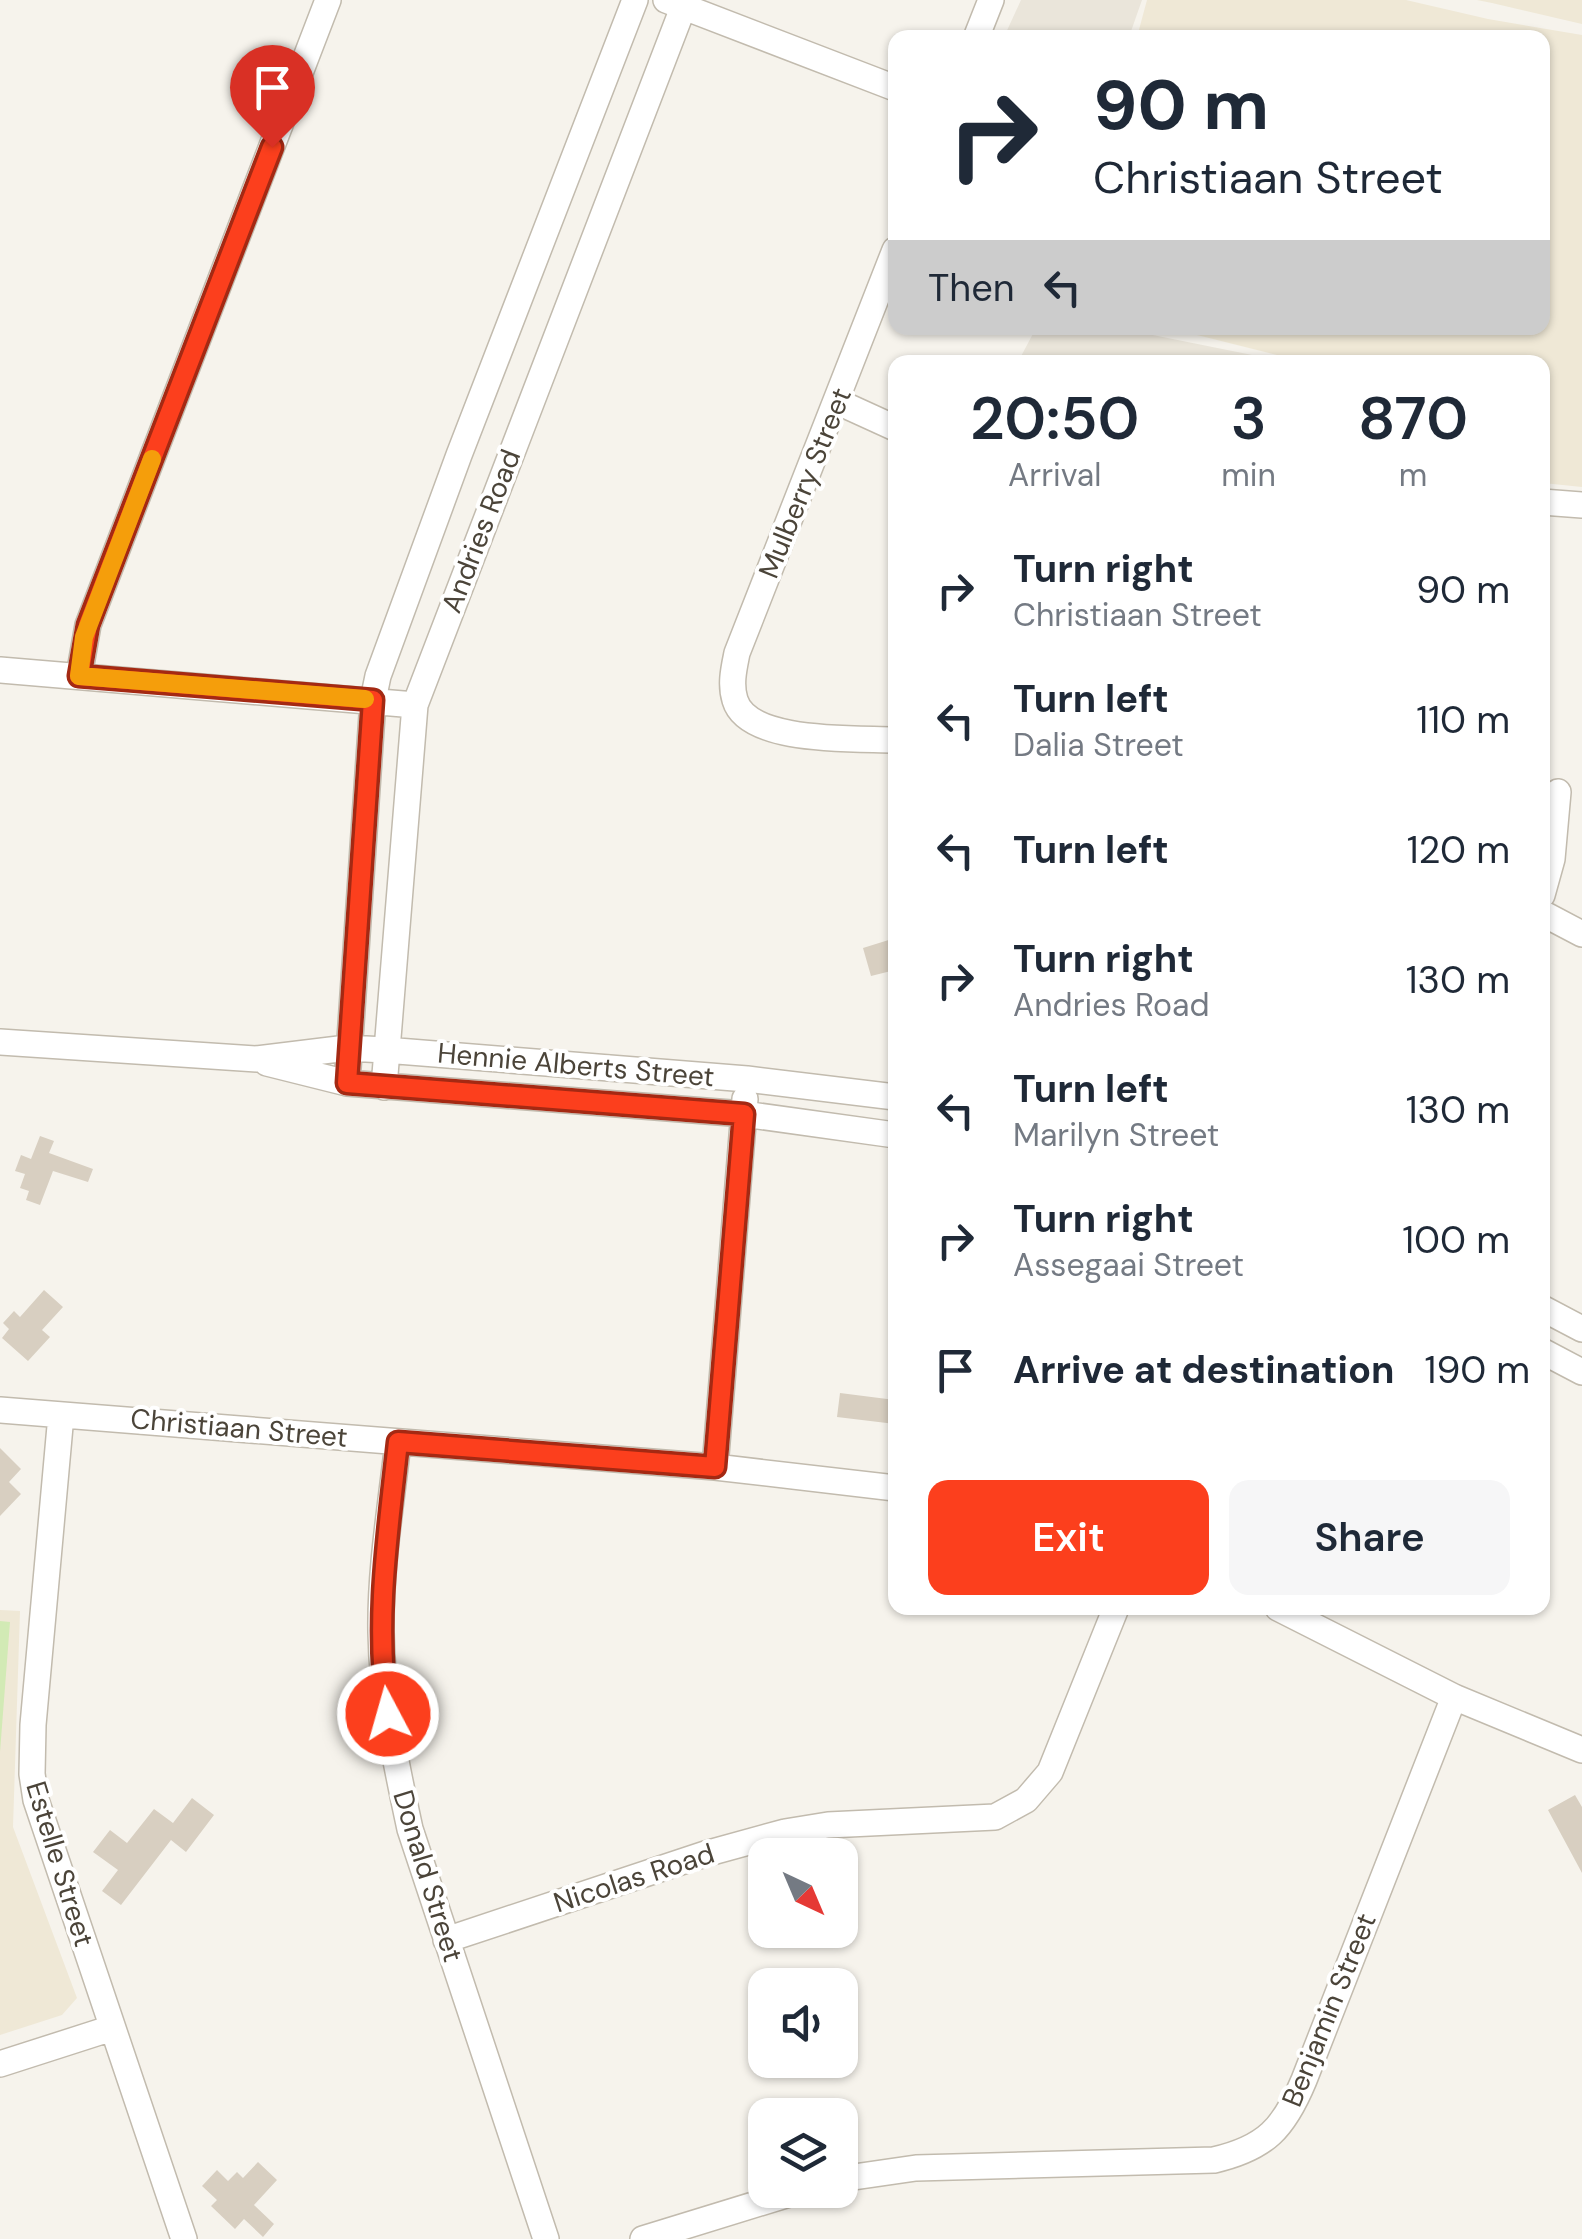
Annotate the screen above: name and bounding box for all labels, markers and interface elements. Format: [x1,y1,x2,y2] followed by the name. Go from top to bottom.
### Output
[230,45,315,148] pin
[245,60,300,115] icon: arrive
[1093,60,1269,151] text: 90 m
[928,70,1058,200] icon: right
[1093,148,1443,207] text: Christiaan Street
[1035,260,1090,315] icon: left
[928,263,1015,313] text: Then
[970,379,1139,458] text: 20:50
[1231,379,1267,458] text: 3
[1358,379,1468,458] text: 870
[750,382,860,584] street label: Mulberry Street
[433,444,529,618] street label: Andries Road
[1008,454,1101,496] text: Arrival
[1221,454,1276,496] text: min
[1399,454,1427,496] text: m
[1013,544,1194,594] text: Turn right
[928,563,983,618] icon: right
[1416,565,1510,615] text: 90 m
[1013,594,1262,636] text: Christiaan Street
[1013,674,1169,724] text: Turn left
[928,693,983,748] icon: left
[1416,695,1510,745] text: 110 m
[1013,724,1184,766] text: Dalia Street
[928,823,983,878] icon: left
[1013,825,1169,875] text: Turn left
[1407,825,1510,875] text: 120 m
[1013,934,1194,984] text: Turn right
[928,953,983,1008] icon: right
[1406,955,1510,1005] text: 130 m
[1013,984,1209,1026] text: Andries Road
[436,1034,716,1096] street label: Hennie Alberts Street
[1013,1064,1169,1114] text: Turn left
[928,1083,983,1138] icon: left
[1406,1085,1510,1135] text: 130 m
[1013,1114,1219,1156] text: Marilyn Street
[1013,1194,1194,1244] text: Turn right
[928,1213,983,1268] icon: right
[1402,1215,1510,1265] text: 100 m
[1013,1244,1244,1286] text: Assegaai Street
[928,1343,983,1398] icon: arrive
[1013,1345,1395,1395] text: Arrive at destination
[1425,1345,1530,1395] text: 190 m
[129,1400,349,1456] street label: Christiaan Street
[928,1480,1209,1595] button: Exit
[1229,1480,1510,1595] button: Share
[336,1662,440,1766] position arrow
[17,1777,103,1951] street label: Estelle Street
[384,1786,472,1966] street label: Donald Street
[549,1835,719,1921] street label: Nicolas Road
[748,1838,858,1948] north arrow
[748,1838,858,2208] map controls
[1273,1908,1385,2112] street label: Benjamin Street
[748,1968,858,2078] button: sound
[748,2098,858,2208] button: layers

